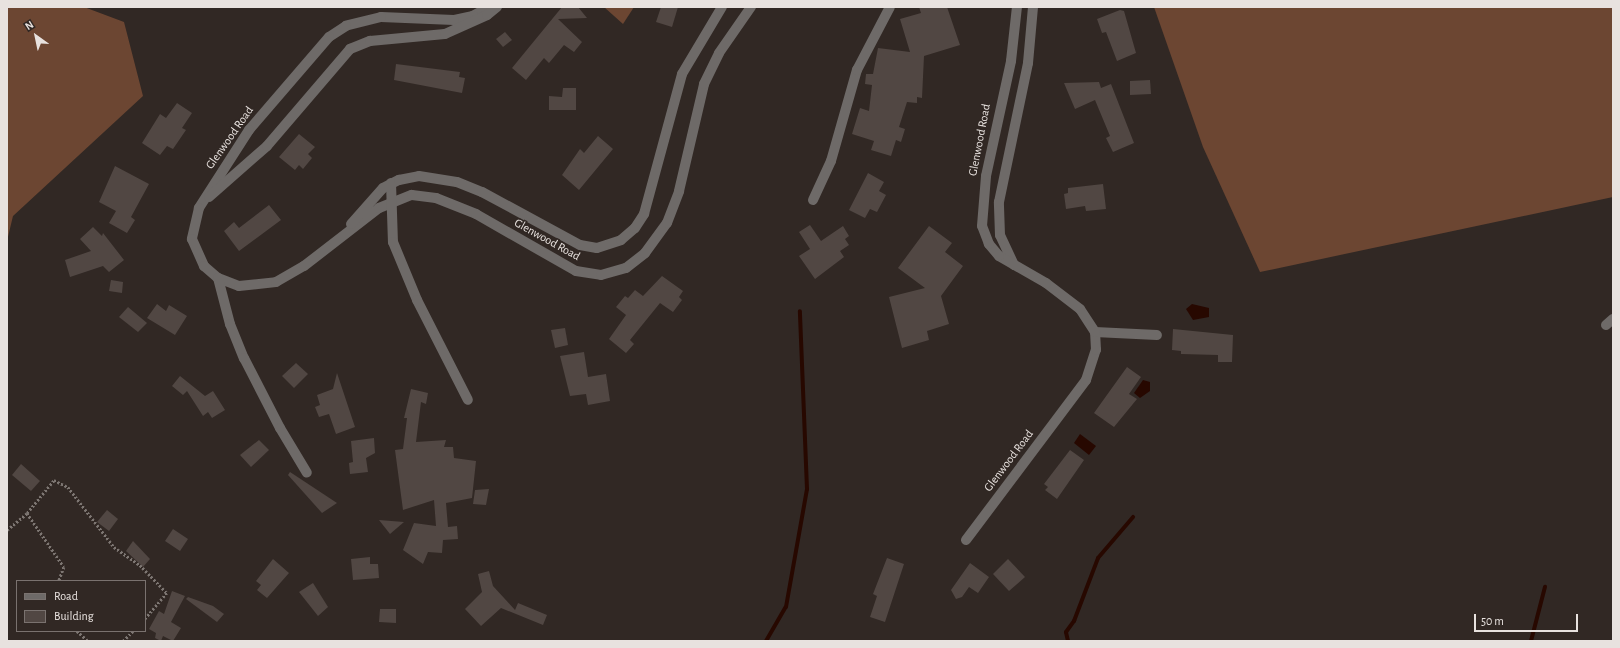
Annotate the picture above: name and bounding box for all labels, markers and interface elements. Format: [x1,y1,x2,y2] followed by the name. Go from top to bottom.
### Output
[16,16,56,56] north arrow
[23,19,35,32] text: N
[966,103,994,177] street label: Glenwood Road
[203,104,257,172] street label: Glenwood Road
[511,216,583,264] street label: Glenwood Road
[981,427,1037,495] street label: Glenwood Road
[16,580,146,632] legend
[54,590,78,602] text: Road
[1476,606,1580,632] scale bar
[54,610,94,622] text: Building
[1481,615,1504,627] text: 50 m

